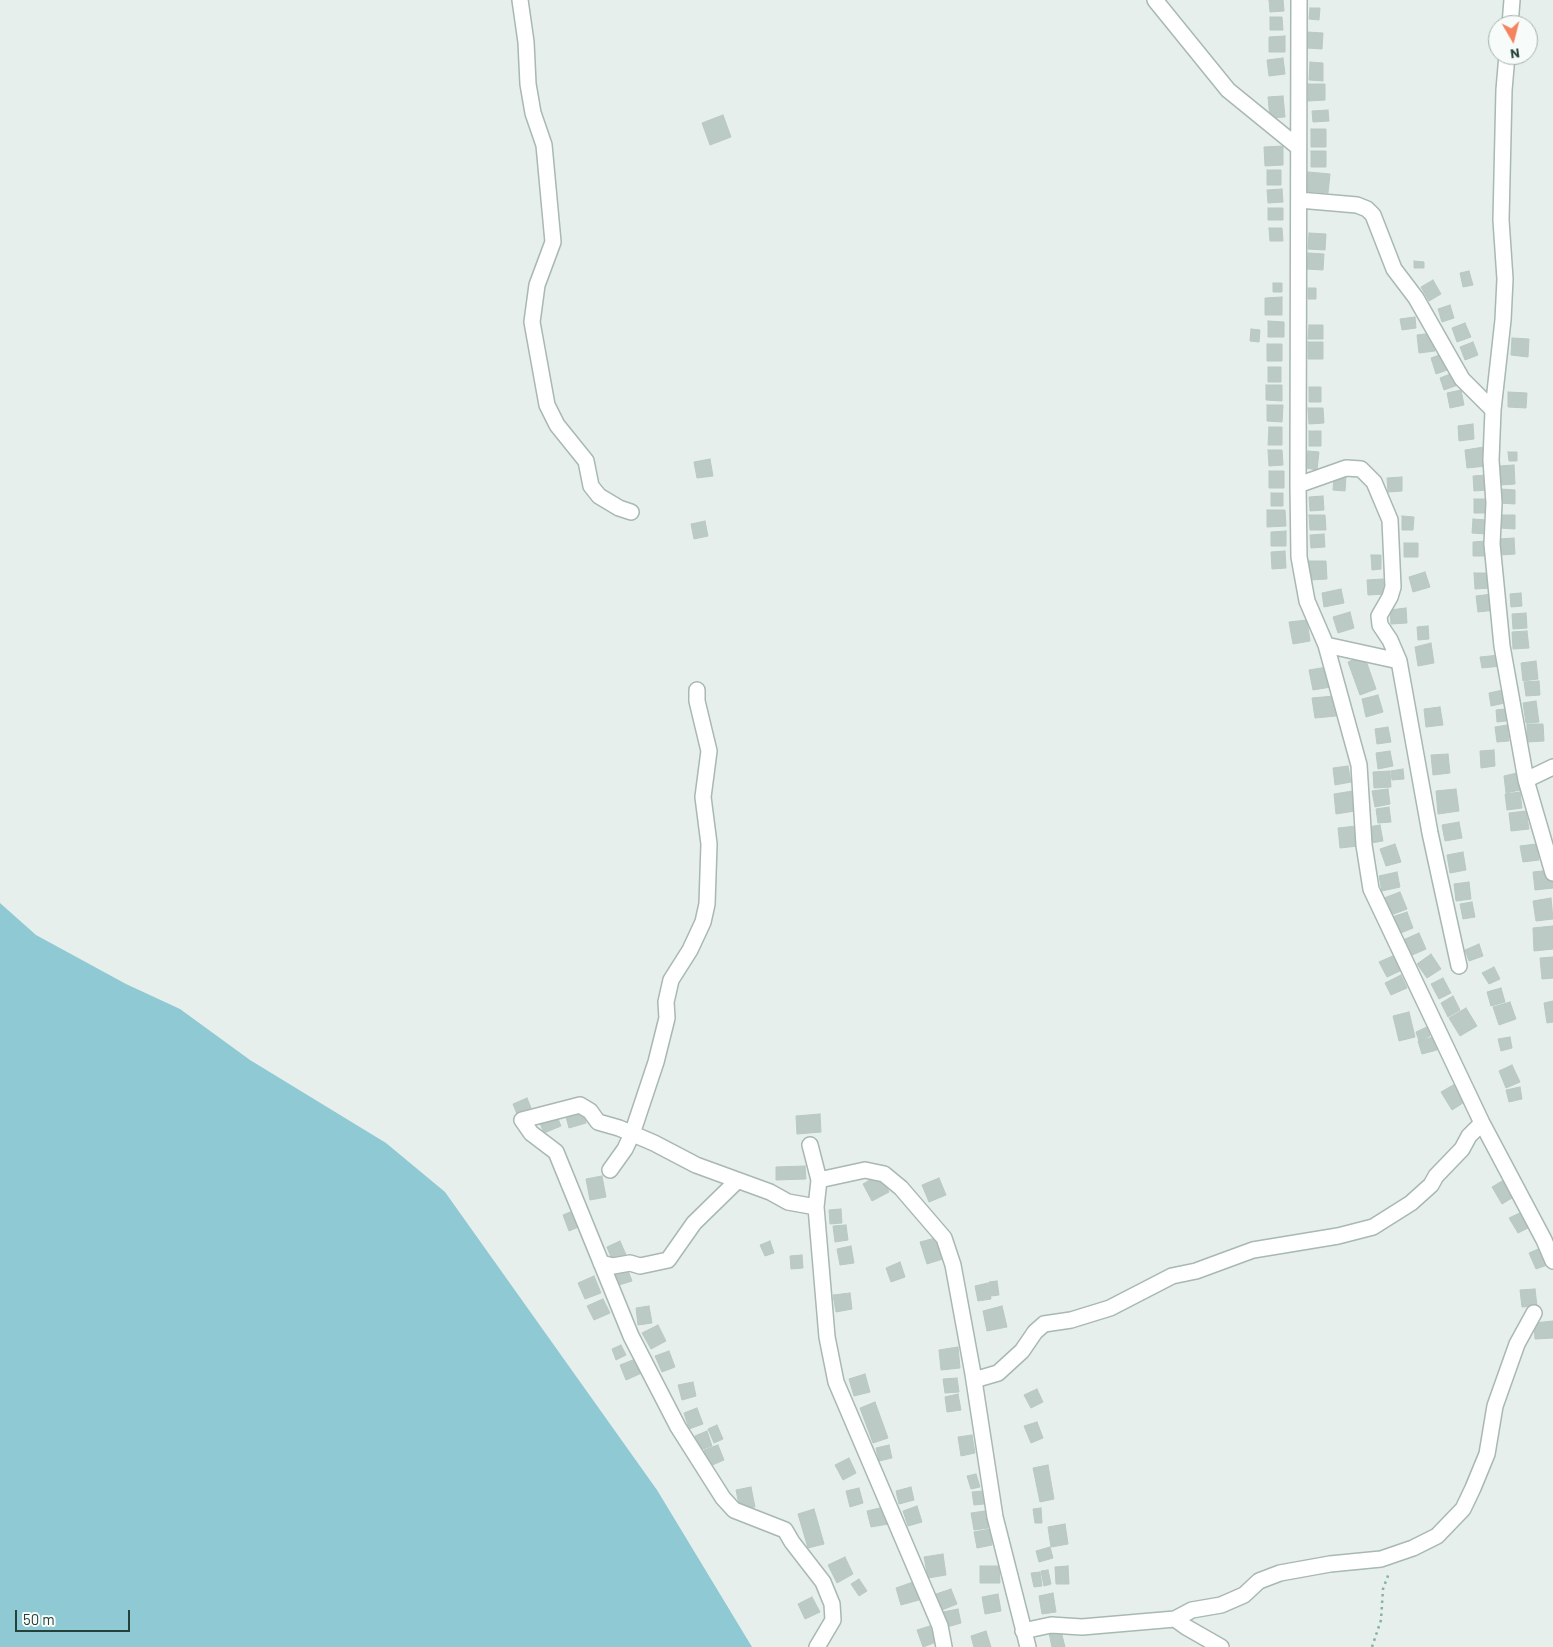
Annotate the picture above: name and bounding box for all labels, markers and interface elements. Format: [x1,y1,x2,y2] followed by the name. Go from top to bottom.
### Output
[1488,15,1538,65] north arrow
[1509,45,1521,63] text: N
[18,1600,132,1632] scale bar
[23,1610,55,1628] text: 50 m

